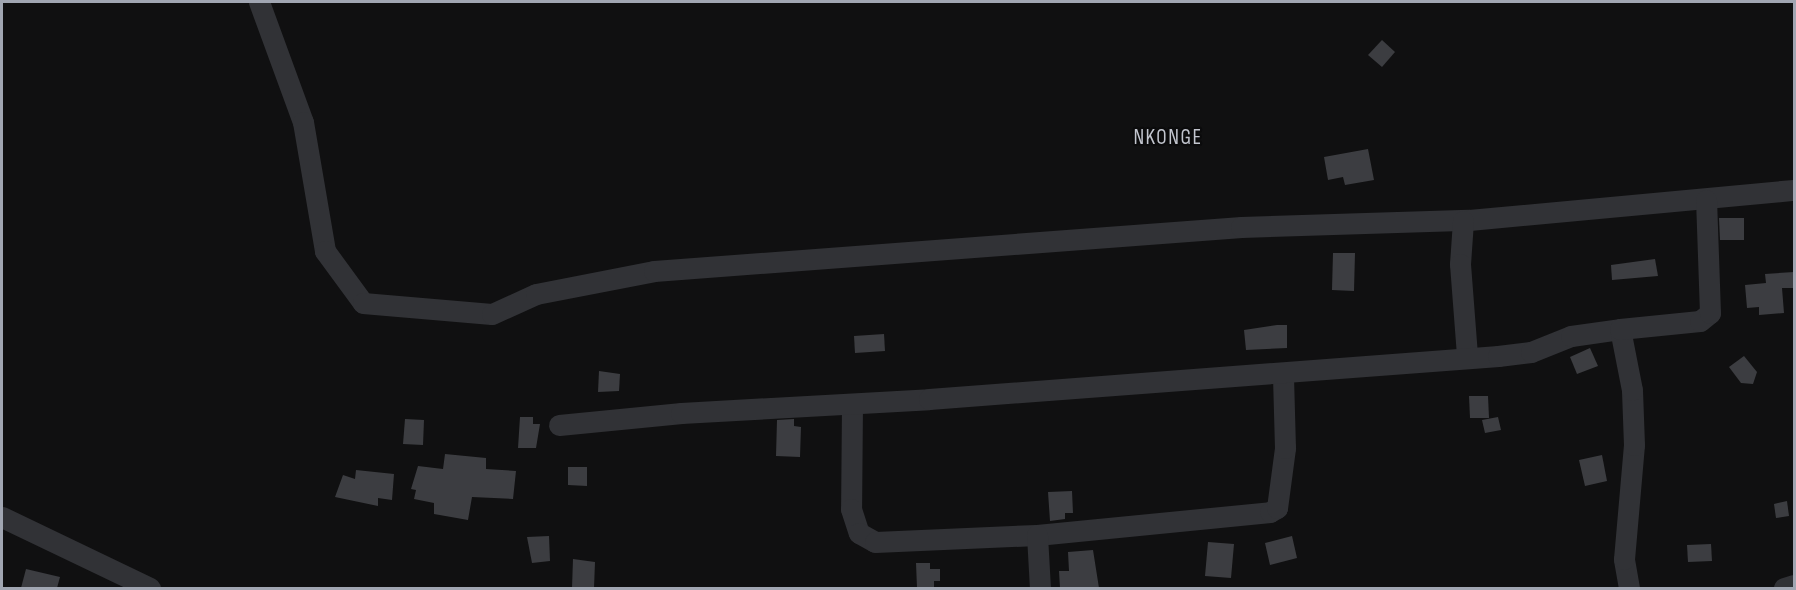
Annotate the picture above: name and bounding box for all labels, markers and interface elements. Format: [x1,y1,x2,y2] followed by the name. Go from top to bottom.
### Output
[1133,125,1203,151] district label: NKONGE

